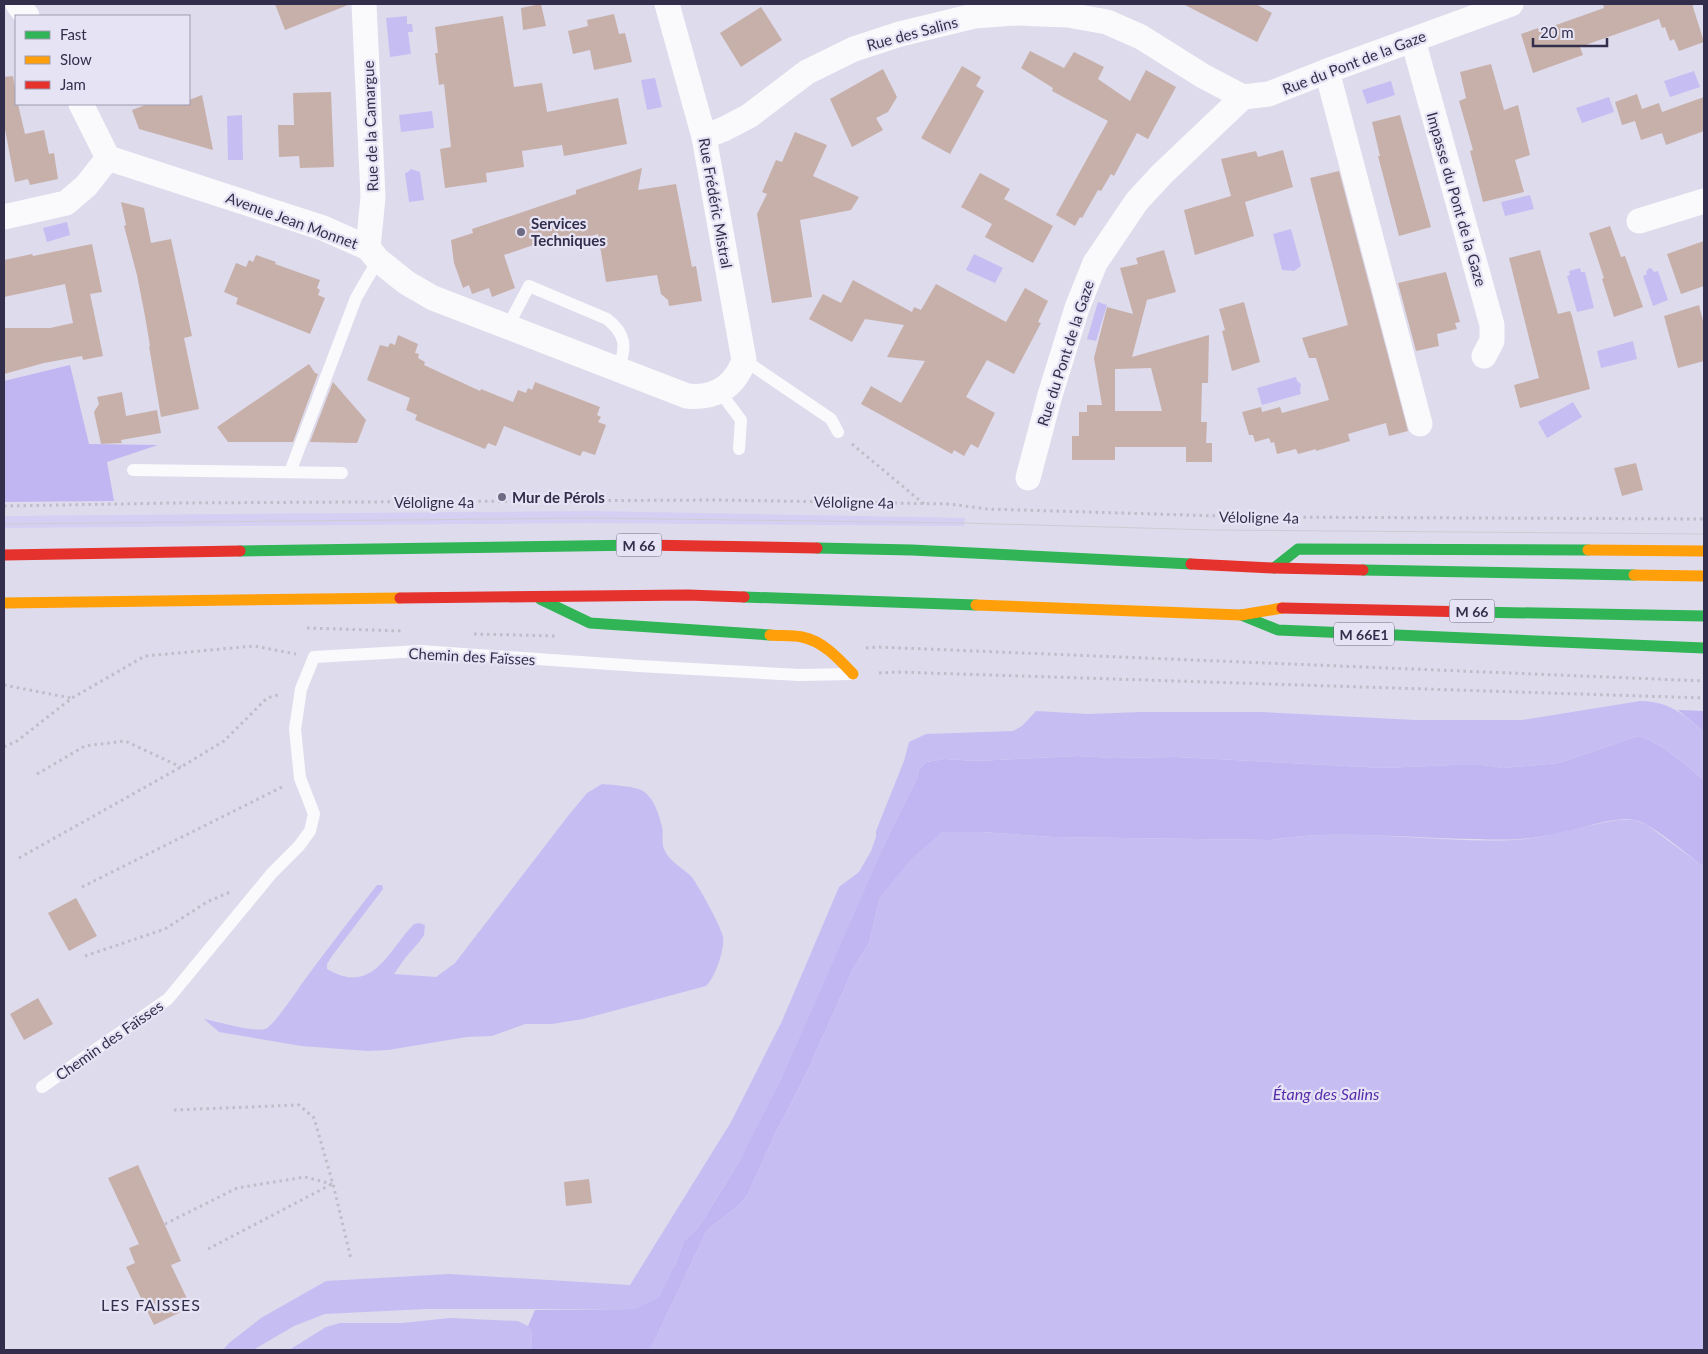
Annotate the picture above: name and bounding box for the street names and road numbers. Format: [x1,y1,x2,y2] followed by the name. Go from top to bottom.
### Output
[865,12,959,54] street label: Rue des Salins
[1280,26,1428,98] street label: Rue du Pont de la Gaze
[359,60,381,192] street label: Rue de la Camargue
[1424,110,1491,288] street label: Impasse du Pont de la Gaze
[696,136,736,270] street label: Rue Frédéric Mistral
[224,188,361,252] street label: Avenue Jean Monnet
[1033,278,1097,428] street label: Rue du Pont de la Gaze
[814,492,894,512] street label: Véloligne 4a
[394,493,474,511] street label: Véloligne 4a
[1219,507,1299,527] street label: Véloligne 4a
[616,534,662,556] road number: M 66
[1450,600,1494,622] road number: M 66
[1334,622,1394,646] road number: M 66E1
[408,644,536,668] street label: Chemin des Faïsses
[52,996,166,1084] street label: Chemin des Faïsses

